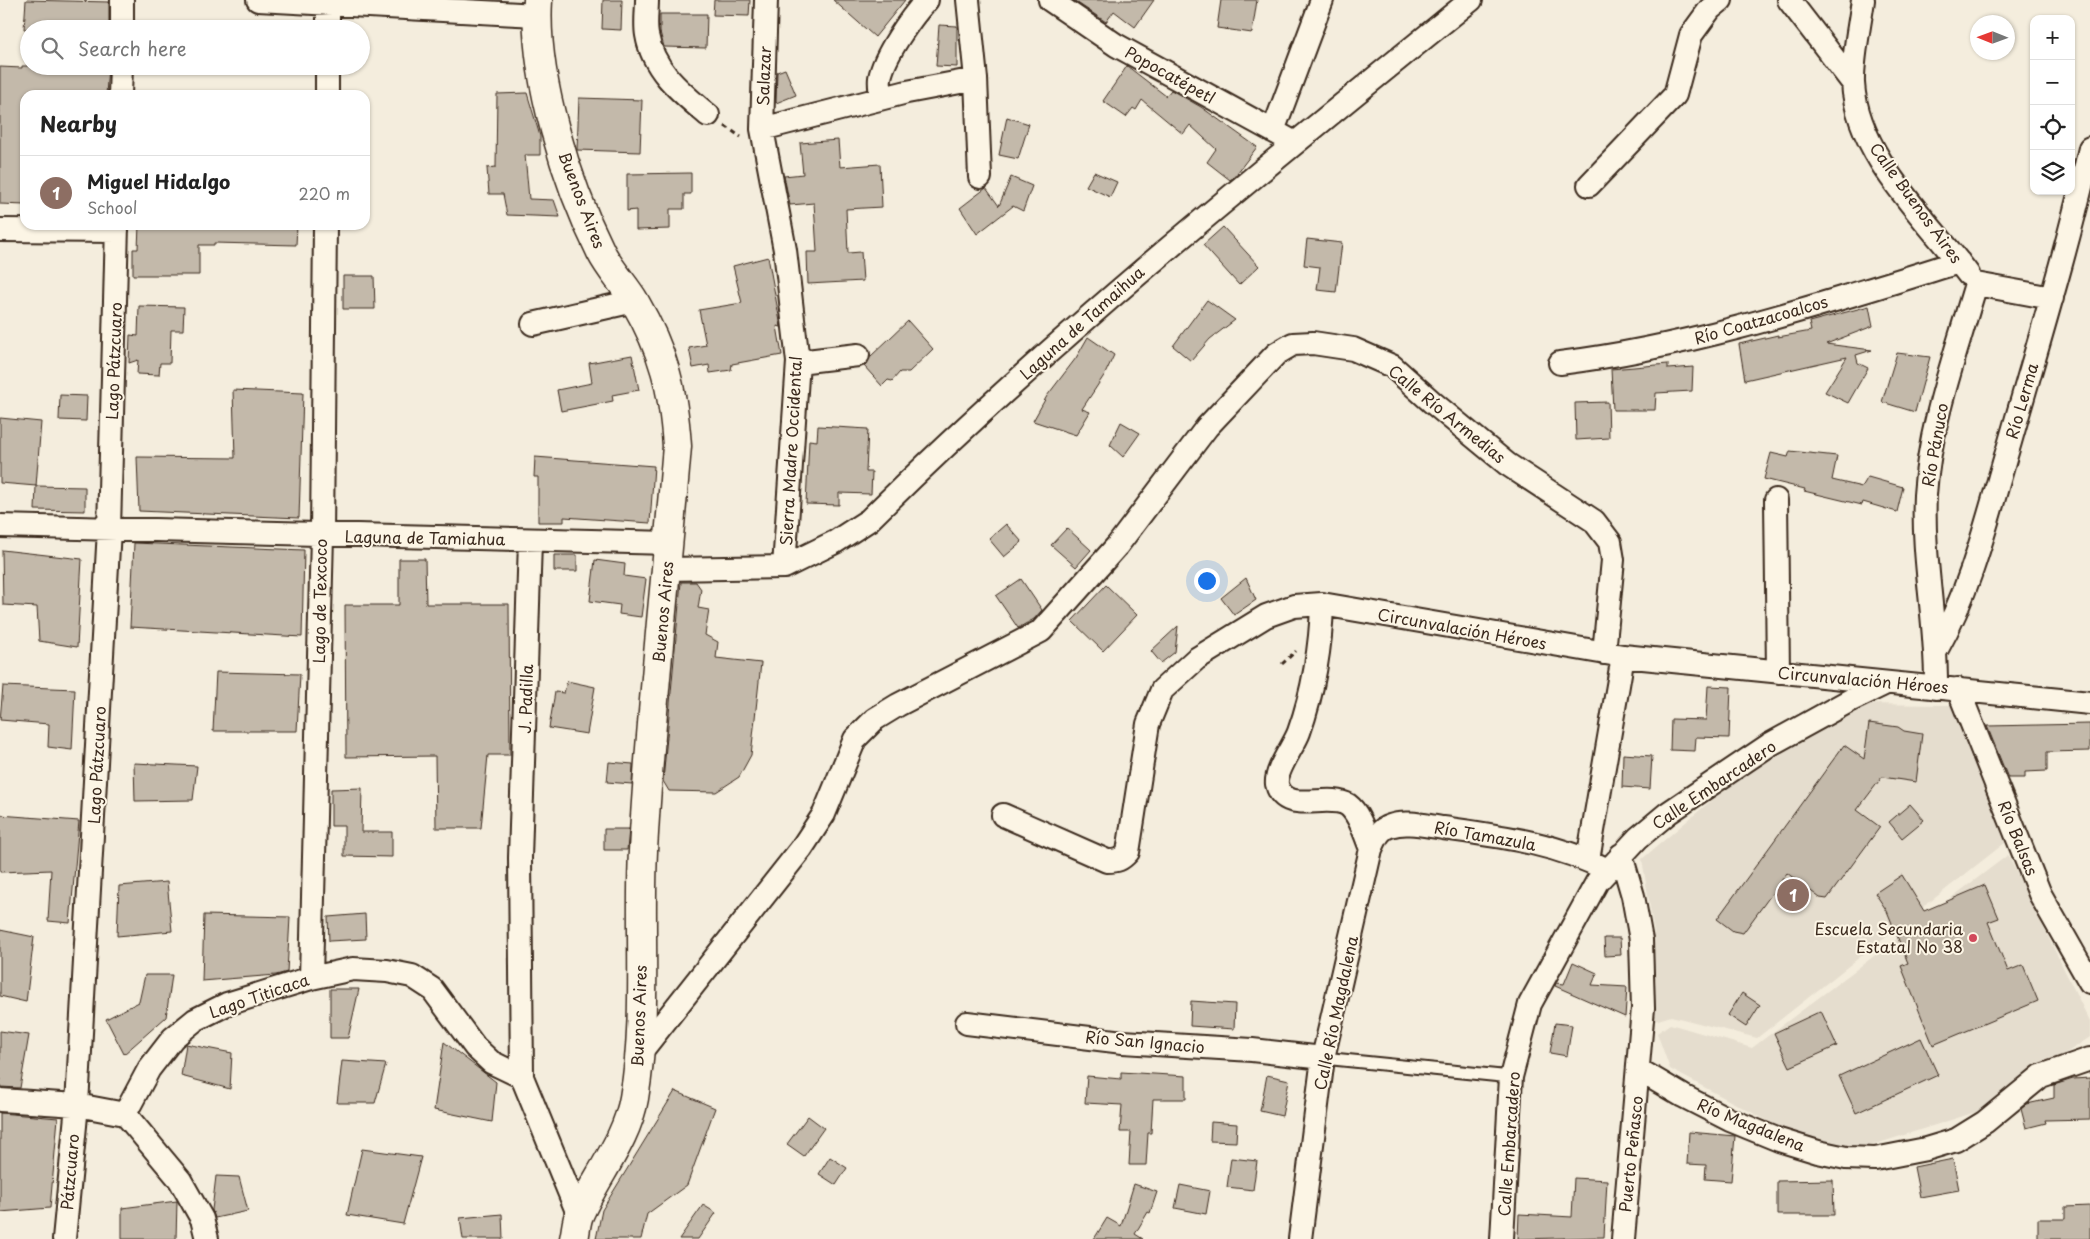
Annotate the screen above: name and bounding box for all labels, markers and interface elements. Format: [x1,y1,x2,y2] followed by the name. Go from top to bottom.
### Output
[1970,15,2015,60] north arrow
[2030,15,2075,195] map controls
[2030,15,2075,60] button: +
[20,20,370,75] search box
[38,34,66,62] icon: search
[78,34,187,62] text: Search here
[1121,39,1220,109] street label: Popocatépetl
[750,45,776,106] street label: Salazar
[2030,60,2075,105] button: −
[2030,105,2075,150] button: locate
[40,107,117,139] text: Nearby
[1865,137,1969,268] street label: Calle Buenos Aires
[553,148,612,252] street label: Buenos Aires
[2030,150,2075,195] button: layers
[87,167,230,195] text: Miguel Hidalgo
[52,181,60,205] text: 1
[299,181,350,205] text: 220 m
[87,195,137,219] text: School
[1014,260,1149,385] street label: Laguna de Tamaihua
[1691,288,1830,350] street label: Río Coatzacoalcos
[99,302,127,420] street label: Lago Pátzcuaro
[773,356,807,546] street label: Sierra Madre Occidental
[1384,358,1511,468] street label: Calle Río Armedias
[1999,360,2043,442] street label: Río Lerma
[1915,401,1953,489] street label: Río Pánuco
[344,524,506,550] street label: Laguna de Tamiahua
[306,538,332,664] street label: Lago de Texcoco
[646,560,678,664] street label: Buenos Aires
[1194,568,1220,594] your location
[1376,601,1549,655] street label: Circunvalación Héroes
[1777,660,1949,698] street label: Circunvalación Héroes
[512,664,538,734] street label: J. Padilla
[81,705,111,824] street label: Lago Pátzcuaro
[1647,734,1780,835] street label: Calle Embarcadero
[1993,796,2045,879] street label: Río Balsas
[1432,814,1538,856] street label: Río Tamazula
[1777,876,1809,914] pin: 1
[1815,916,1963,958] place label: Escuela Secundaria Estatal No 38
[1967,932,1979,944] marker: Escuela Secundaria Estatal No 38
[1307,933,1363,1092] street label: Calle Río Magdalena
[624,964,652,1067] street label: Buenos Aires
[206,967,312,1023] street label: Lago Titicaca
[1084,1024,1206,1058] street label: Río San Ignacio
[1491,1071,1525,1217] street label: Calle Embarcadero
[1694,1092,1809,1157] street label: Río Magdalena
[1612,1094,1648,1213] street label: Puerto Peñasco
[54,1133,84,1211] street label: Pátzcuaro

